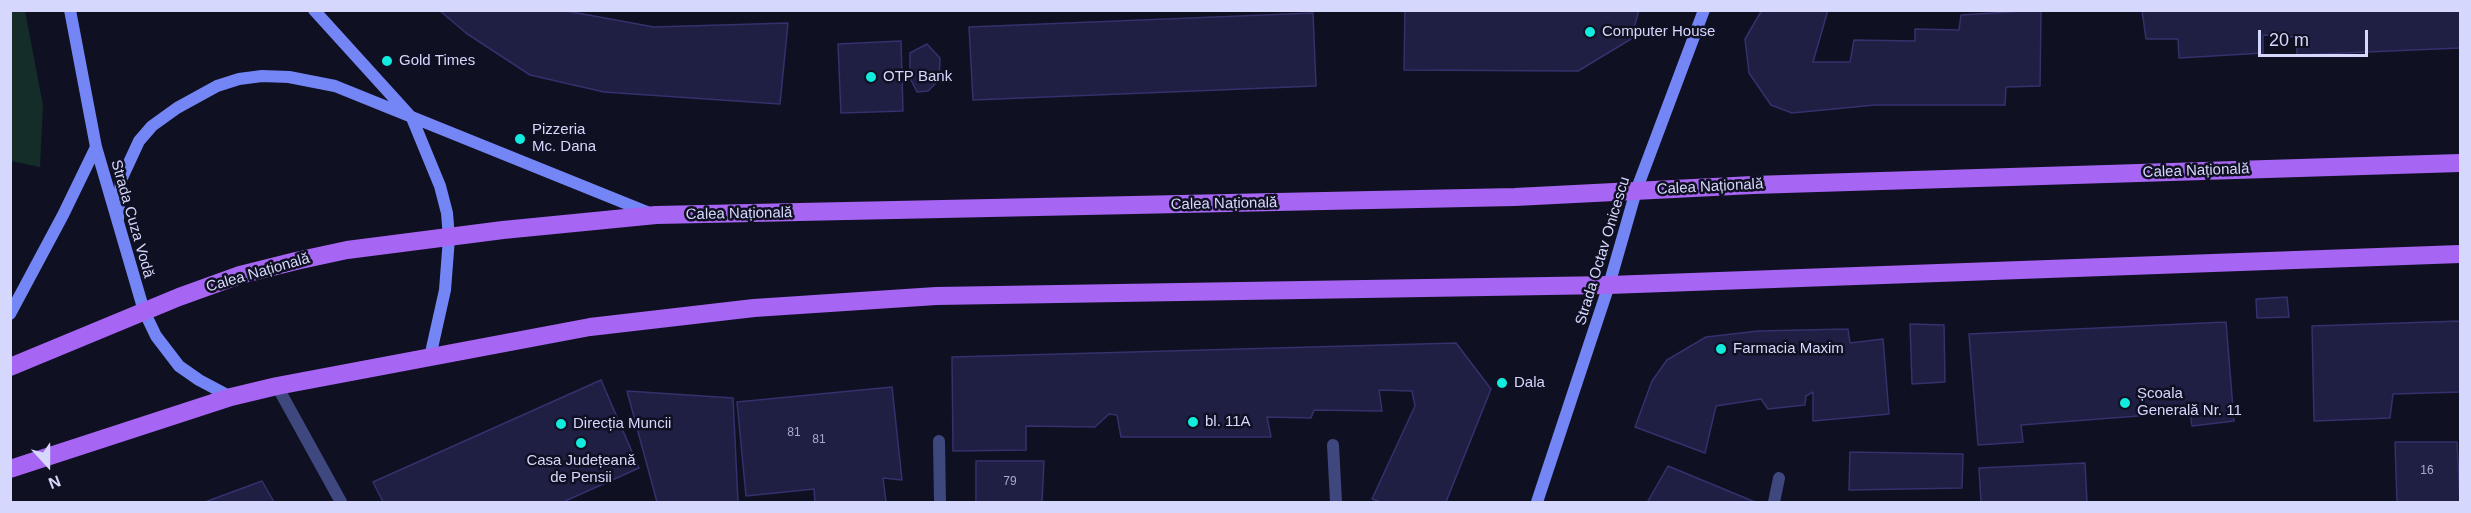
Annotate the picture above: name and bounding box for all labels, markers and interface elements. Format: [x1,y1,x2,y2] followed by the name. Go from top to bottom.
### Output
[2261,18,2370,56] scale bar
[1602,23,1715,41] place label: Computer House
[1583,25,1597,39] marker: Computer House
[2269,30,2309,50] text: 20 m
[399,52,475,70] place label: Gold Times
[380,54,394,68] marker: Gold Times
[883,68,952,86] place label: OTP Bank
[864,70,878,84] marker: OTP Bank
[532,121,596,156] place label: Pizzeria Mc. Dana
[513,132,527,146] marker: Pizzeria Mc. Dana
[107,158,157,280] street label: Strada Cuza Vodă
[2142,160,2250,182] street label: Calea Națională
[1572,175,1634,327] street label: Strada Octav Onicescu
[1656,175,1764,199] street label: Calea Națională
[1170,194,1278,214] street label: Calea Națională
[685,204,793,224] street label: Calea Națională
[204,250,312,296] street label: Calea Națională
[1733,340,1844,358] place label: Farmacia Maxim
[1714,342,1728,356] marker: Farmacia Maxim
[1514,374,1545,392] place label: Dala
[1495,376,1509,390] marker: Dala
[2137,385,2242,420] place label: Școala Generală Nr. 11
[2118,396,2132,410] marker: Școala Generală Nr. 11
[1205,413,1251,431] place label: bl. 11A
[573,415,671,433] place label: Direcția Muncii
[1186,415,1200,429] marker: bl. 11A
[554,417,568,431] marker: Direcția Muncii
[787,426,801,440] house number: 81
[812,433,826,447] house number: 81
[18,435,78,495] north arrow
[574,436,588,450] marker: Casa Județeană de Pensii
[526,452,636,487] place label: Casa Județeană de Pensii
[2420,464,2434,478] house number: 16
[46,472,63,492] text: N
[1003,475,1017,489] house number: 79

